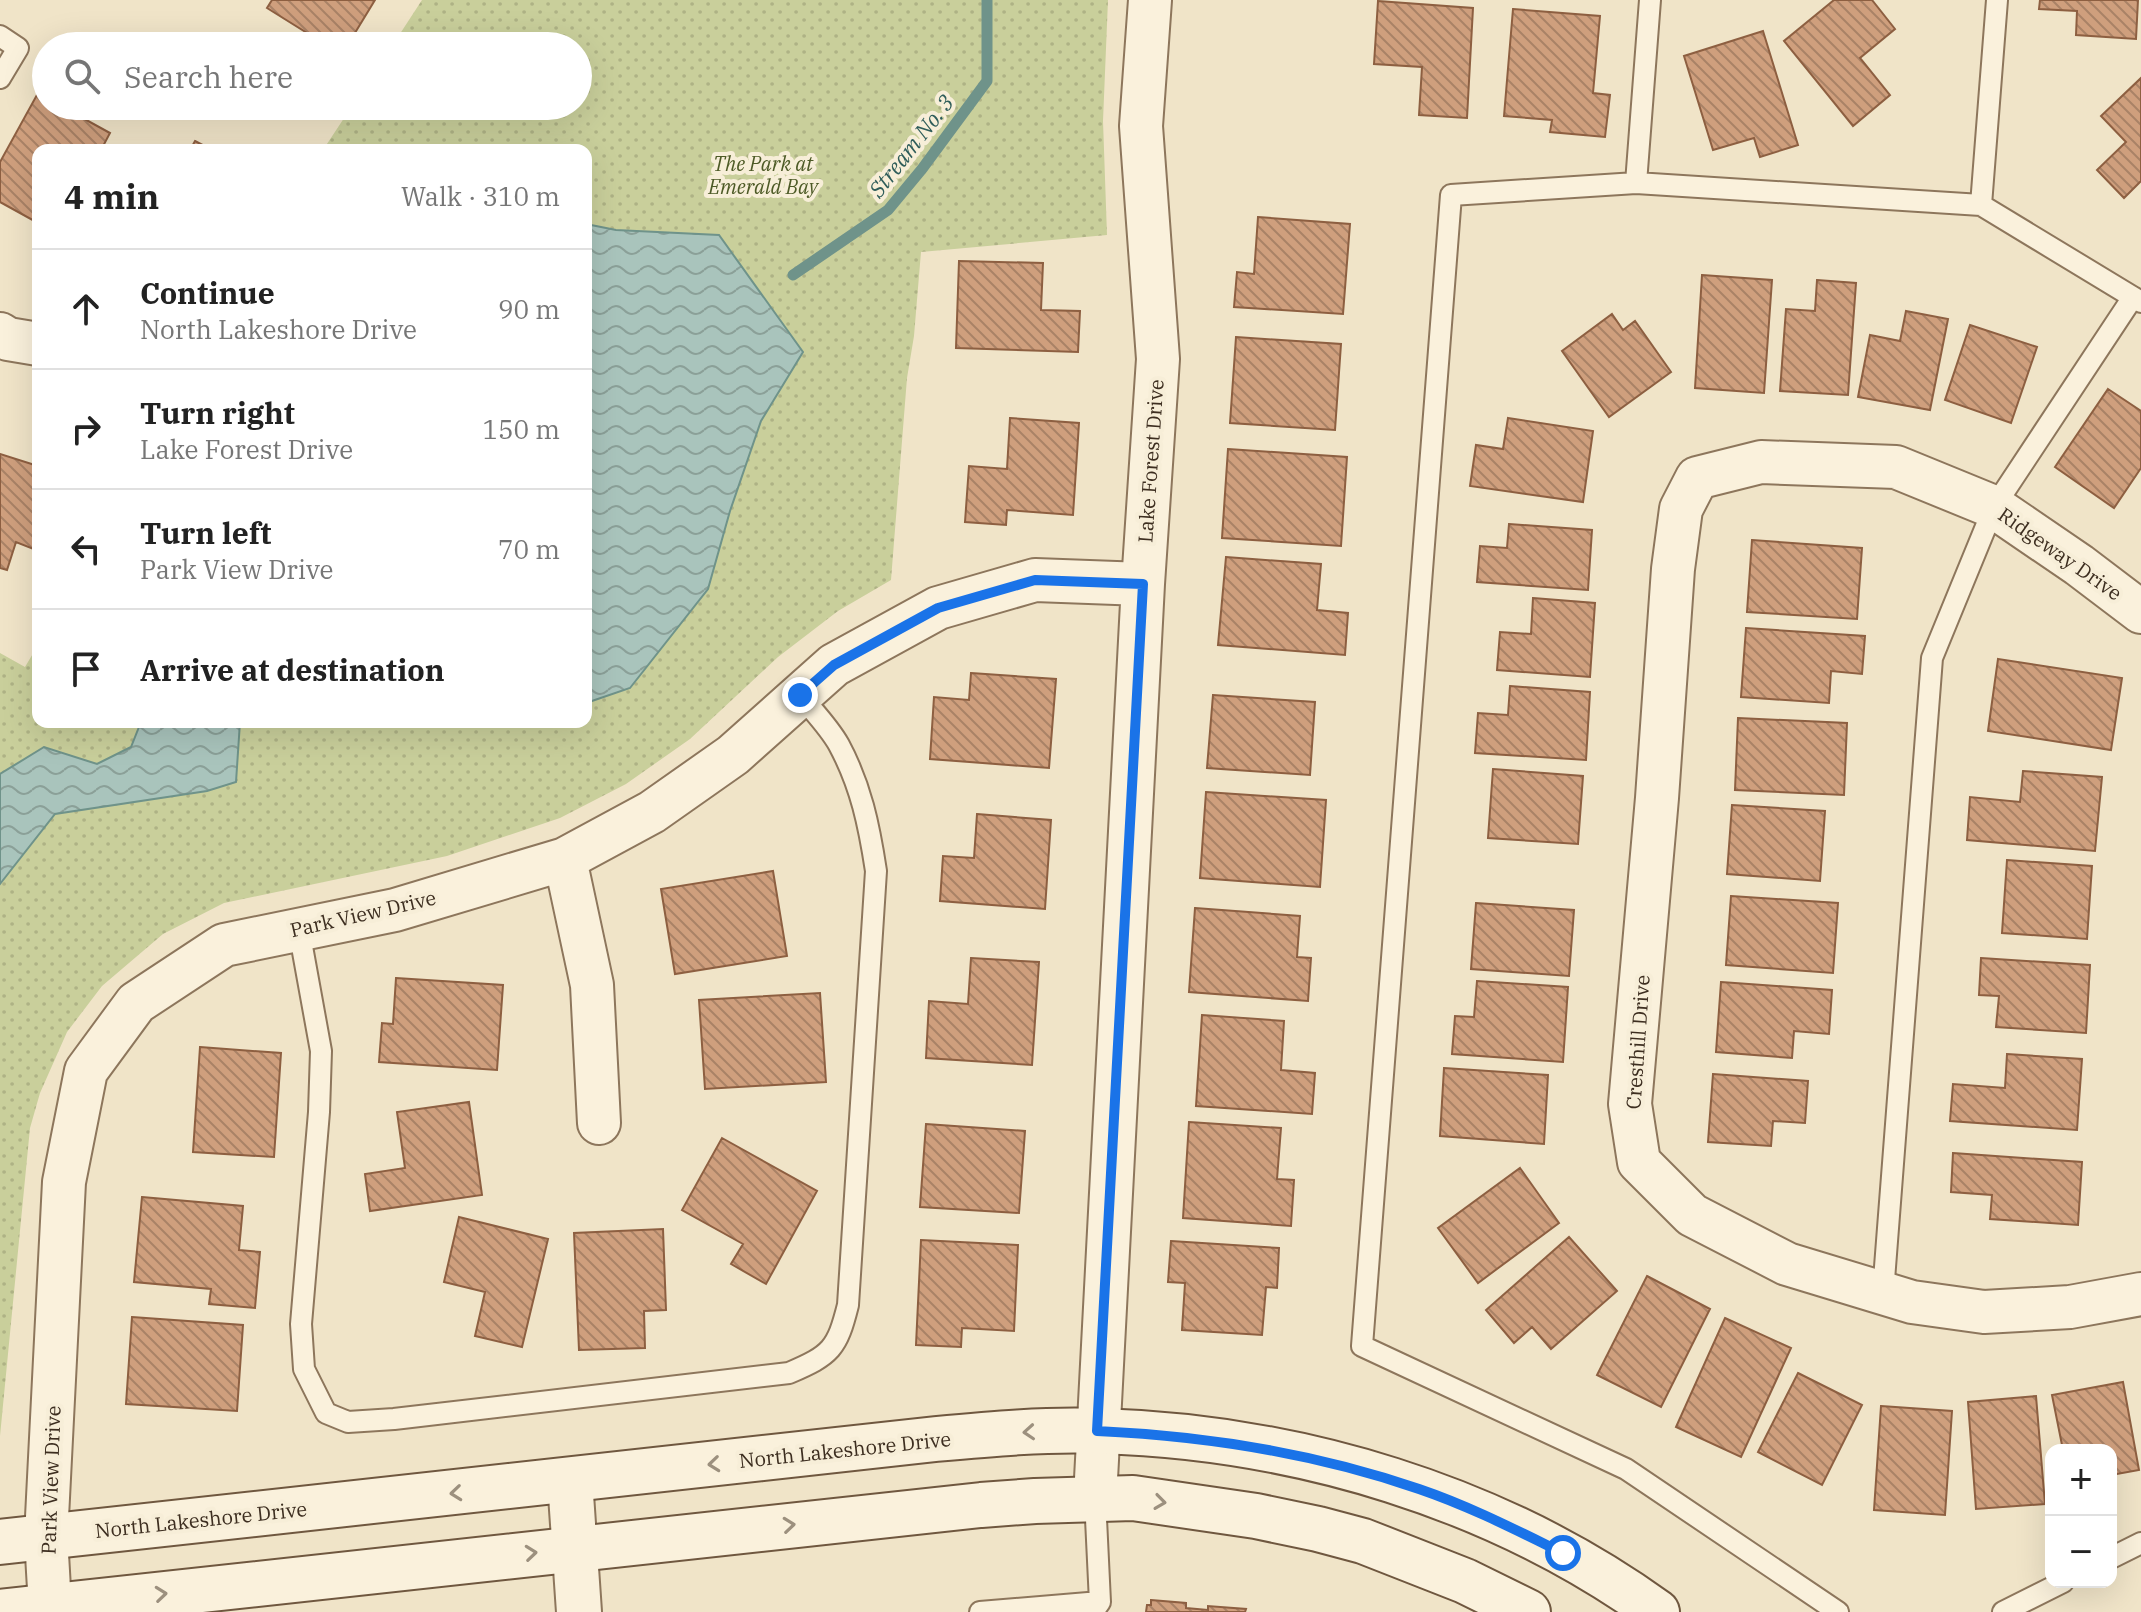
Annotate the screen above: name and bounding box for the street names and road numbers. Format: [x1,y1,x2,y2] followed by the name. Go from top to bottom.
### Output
[1131,378,1170,544] street label: Lake Forest Drive
[1993,501,2128,606] street label: Ridgeway Drive
[287,884,438,943] street label: Park View Drive
[1619,974,1656,1110] street label: Cresthill Drive
[34,1405,67,1555] street label: Park View Drive
[738,1425,952,1474] street label: North Lakeshore Drive
[94,1495,308,1544] street label: North Lakeshore Drive

